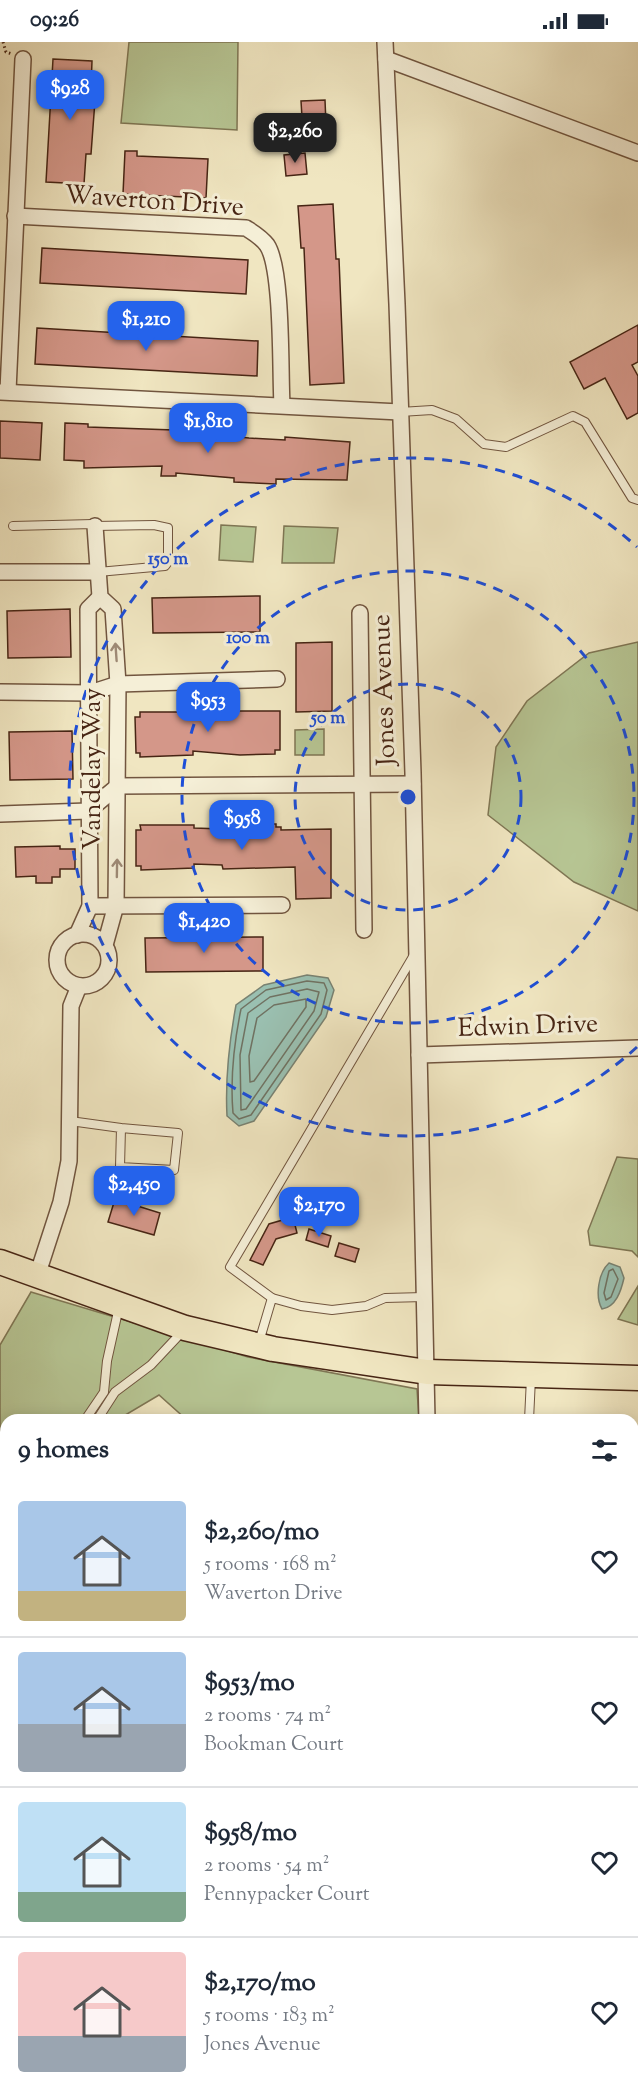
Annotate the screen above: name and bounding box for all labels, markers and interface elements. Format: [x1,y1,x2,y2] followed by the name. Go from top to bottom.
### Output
[30,5,79,37] text: 09:26
[34,70,106,121] pin: $928
[50,75,90,104] text: $928
[246,113,344,164] pin: $2,260
[268,118,322,147] text: $2,260
[63,177,245,227] street label: Waverton Drive
[97,301,195,352] pin: $1,210
[122,306,171,335] text: $1,210
[159,403,257,454] pin: $1,810
[183,408,233,437] text: $1,810
[148,547,188,573] text: 150 m
[364,614,406,768] street label: Jones Avenue
[226,626,270,652] text: 100 m
[110,642,121,662] one-way arrow
[172,682,244,733] pin: $953
[190,687,226,716] text: $953
[75,688,112,850] street label: Vandelay Way
[309,706,345,732] text: 50 m
[398,787,418,807] centre of rings
[206,800,278,851] pin: $958
[223,805,261,834] text: $958
[111,858,123,878] one-way arrow
[155,903,253,954] pin: $1,420
[178,908,230,937] text: $1,420
[457,1006,599,1048] street label: Edwin Drive
[85,1166,183,1217] pin: $2,450
[108,1171,160,1200] text: $2,450
[270,1187,368,1238] pin: $2,170
[293,1192,345,1221] text: $2,170
[18,1432,109,1469] text: 9 homes
[588,1434,621,1467] icon: filters
[204,1514,319,1551] text: $2,260/mo
[66,1525,138,1597] icon: home
[588,1545,621,1578] icon: heart
[204,1551,337,1580] text: 5 rooms · 168 m²
[204,1580,343,1609] text: Waverton Drive
[204,1665,295,1702] text: $953/mo
[66,1676,138,1748] icon: home
[588,1696,621,1729] icon: heart
[204,1702,331,1731] text: 2 rooms · 74 m²
[204,1731,343,1760] text: Bookman Court
[204,1815,297,1852] text: $958/mo
[66,1826,138,1898] icon: home
[588,1846,621,1879] icon: heart
[204,1852,329,1881] text: 2 rooms · 54 m²
[204,1881,370,1910] text: Pennypacker Court
[204,1965,316,2002] text: $2,170/mo
[66,1976,138,2048] icon: home
[588,1996,621,2029] icon: heart
[204,2002,335,2031] text: 5 rooms · 183 m²
[204,2031,321,2060] text: Jones Avenue

